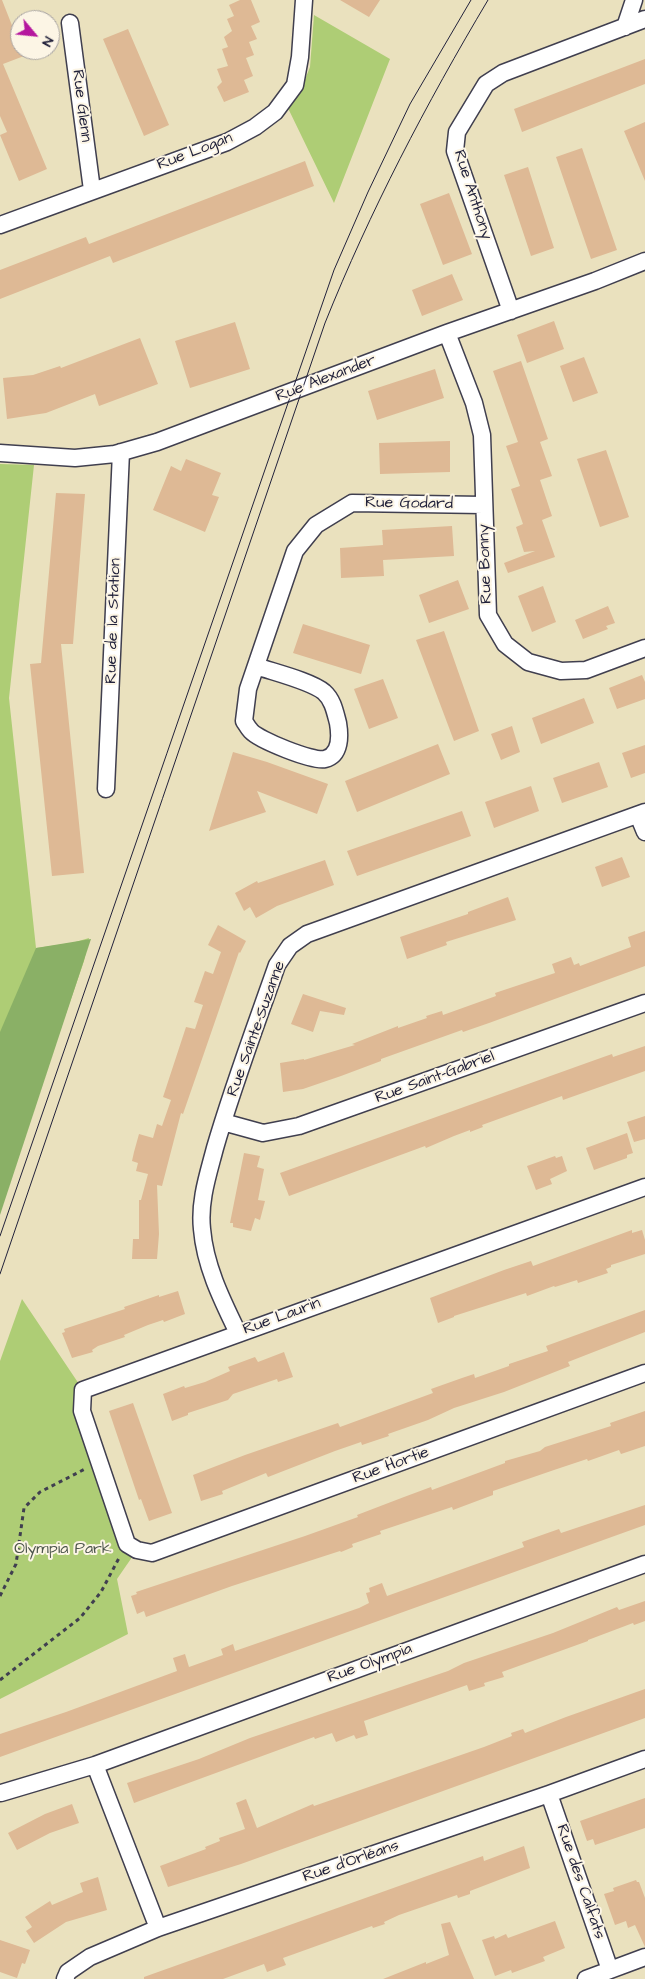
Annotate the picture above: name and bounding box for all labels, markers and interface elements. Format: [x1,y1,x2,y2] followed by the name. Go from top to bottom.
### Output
[10,10,60,60] north arrow
[36,33,58,50] text: N
[67,69,95,143] street label: Rue Glenn
[155,129,235,175] street label: Rue Logan
[448,148,496,242] street label: Rue Anthony
[273,351,379,407] street label: Rue Alexander
[365,494,453,514] street label: Rue Godard
[475,524,497,604] street label: Rue Bonny
[102,558,126,684] street label: Rue de la Station
[224,959,290,1099] street label: Rue Sainte-Suzanne
[373,1048,497,1108] street label: Rue Saint-Gabriel
[241,1294,323,1340] street label: Rue Laurin
[350,1443,432,1489] street label: Rue Hortie
[14,1540,112,1560] park label: Olympia Park
[325,1640,415,1688] street label: Rue Olympia
[551,1822,609,1942] street label: Rue des Calfats
[300,1837,402,1887] street label: Rue d'Orléans

